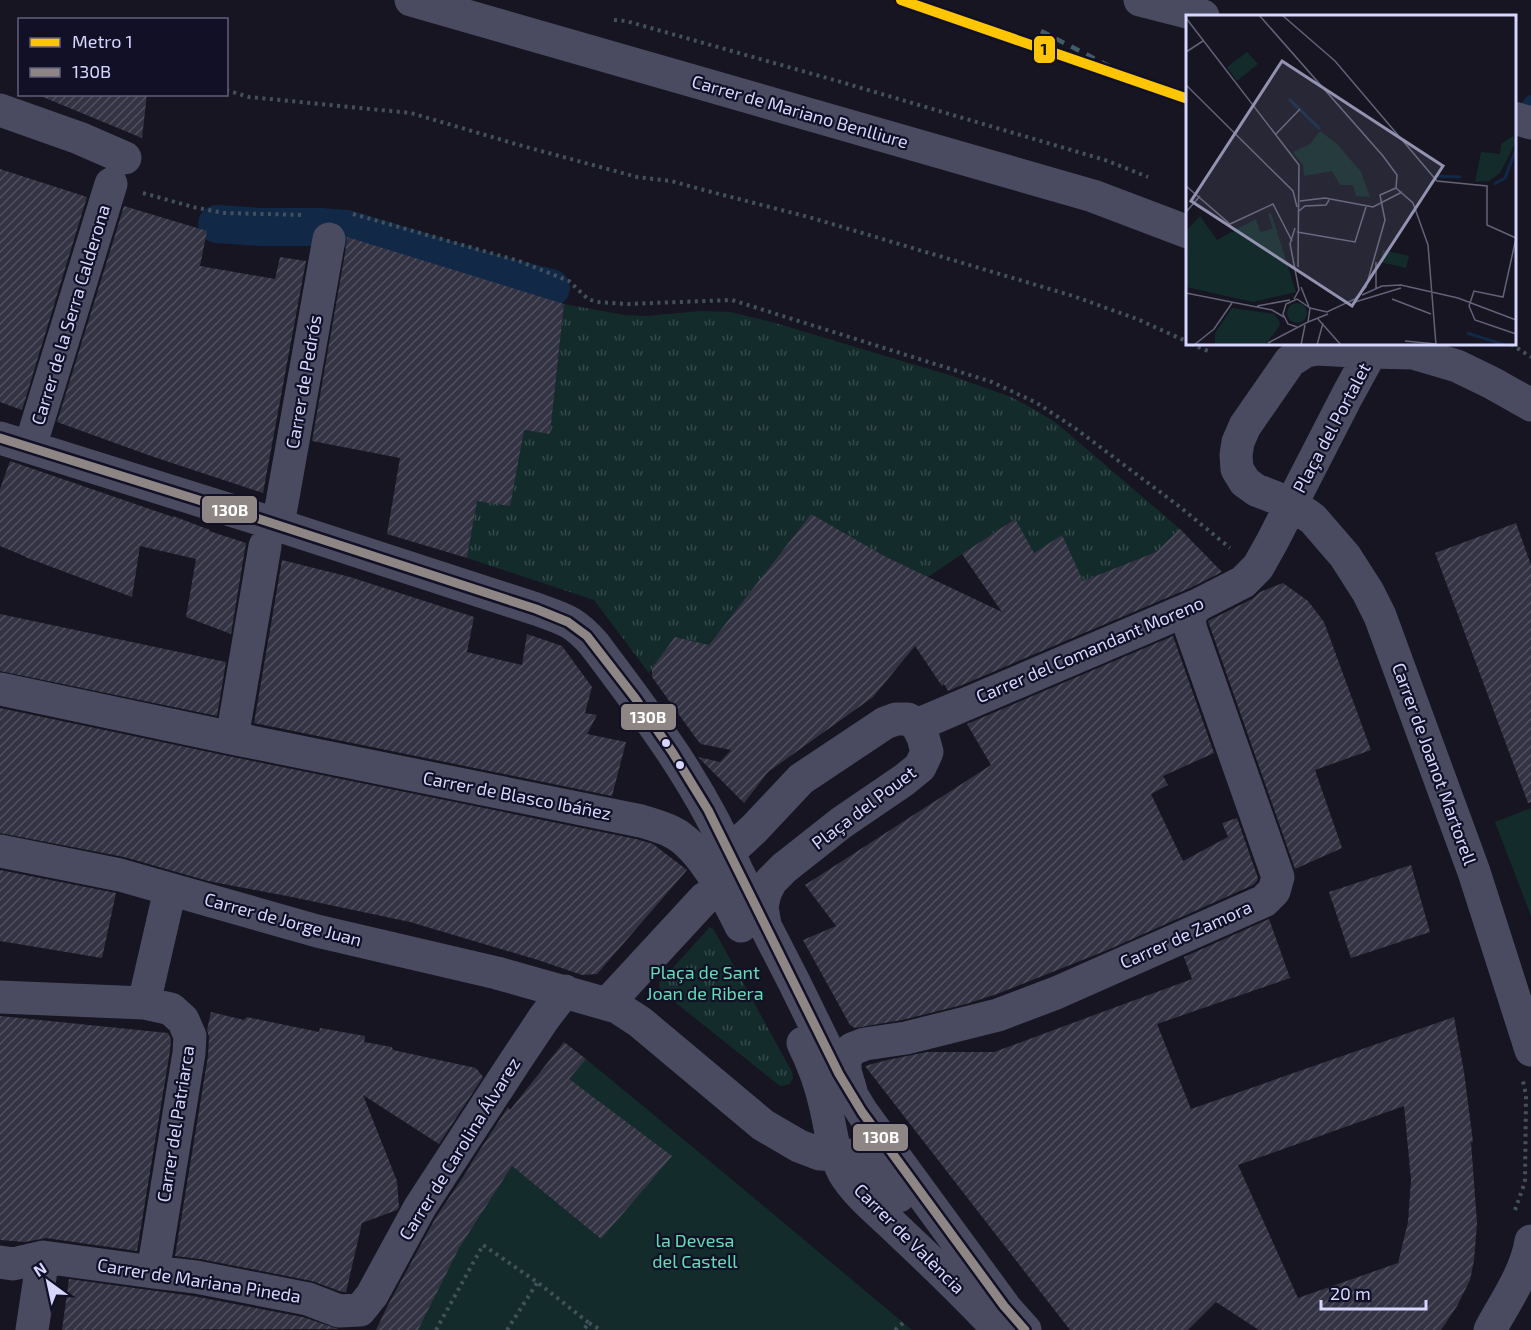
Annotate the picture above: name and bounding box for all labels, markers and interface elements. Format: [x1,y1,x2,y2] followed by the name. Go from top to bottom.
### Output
[1186,15,1516,345] inset map
[18,18,228,96] legend
[72,30,133,52] text: Metro 1
[1033,35,1056,64] line badge: 1
[1041,39,1047,58] text: 1
[72,60,111,82] text: 130B
[690,70,911,153] street label: Carrer de Mariano Benlliure
[26,202,114,428] street label: Carrer de la Serra Calderona
[280,313,326,451] street label: Carrer de Pedrós
[1288,359,1376,497] street label: Plaça del Portalet
[201,495,258,524] line badge: 130B
[212,500,248,519] text: 130B
[972,591,1207,707] street label: Carrer del Comandant Moreno
[1388,660,1482,868] street label: Carrer de Joanot Martorell
[620,703,677,731] line badge: 130B
[630,707,666,726] text: 130B
[660,737,672,749] unlabelled marker
[674,759,686,771] unlabelled marker
[807,761,921,854] street label: Plaça del Pouet
[421,766,613,824] street label: Carrer de Blasco Ibáñez
[202,887,364,951] street label: Carrer de Jorge Juan
[1116,895,1255,973] street label: Carrer de Zamora
[646,961,764,1004] park label: Plaça de Sant Joan de Ribera
[152,1044,198,1204] street label: Carrer del Patriarca
[394,1053,524,1244] street label: Carrer de Carolina Álvarez
[852,1123,909,1152] line badge: 130B
[863,1127,899,1146] text: 130B
[850,1178,970,1298] street label: Carrer de València
[652,1229,738,1272] park label: la Devesa del Castell
[18,1252,78,1312] north arrow
[96,1253,303,1307] street label: Carrer de Mariana Pineda
[30,1258,50,1280] text: N
[1321,1273,1426,1311] scale bar
[1330,1282,1371,1304] text: 20 m

